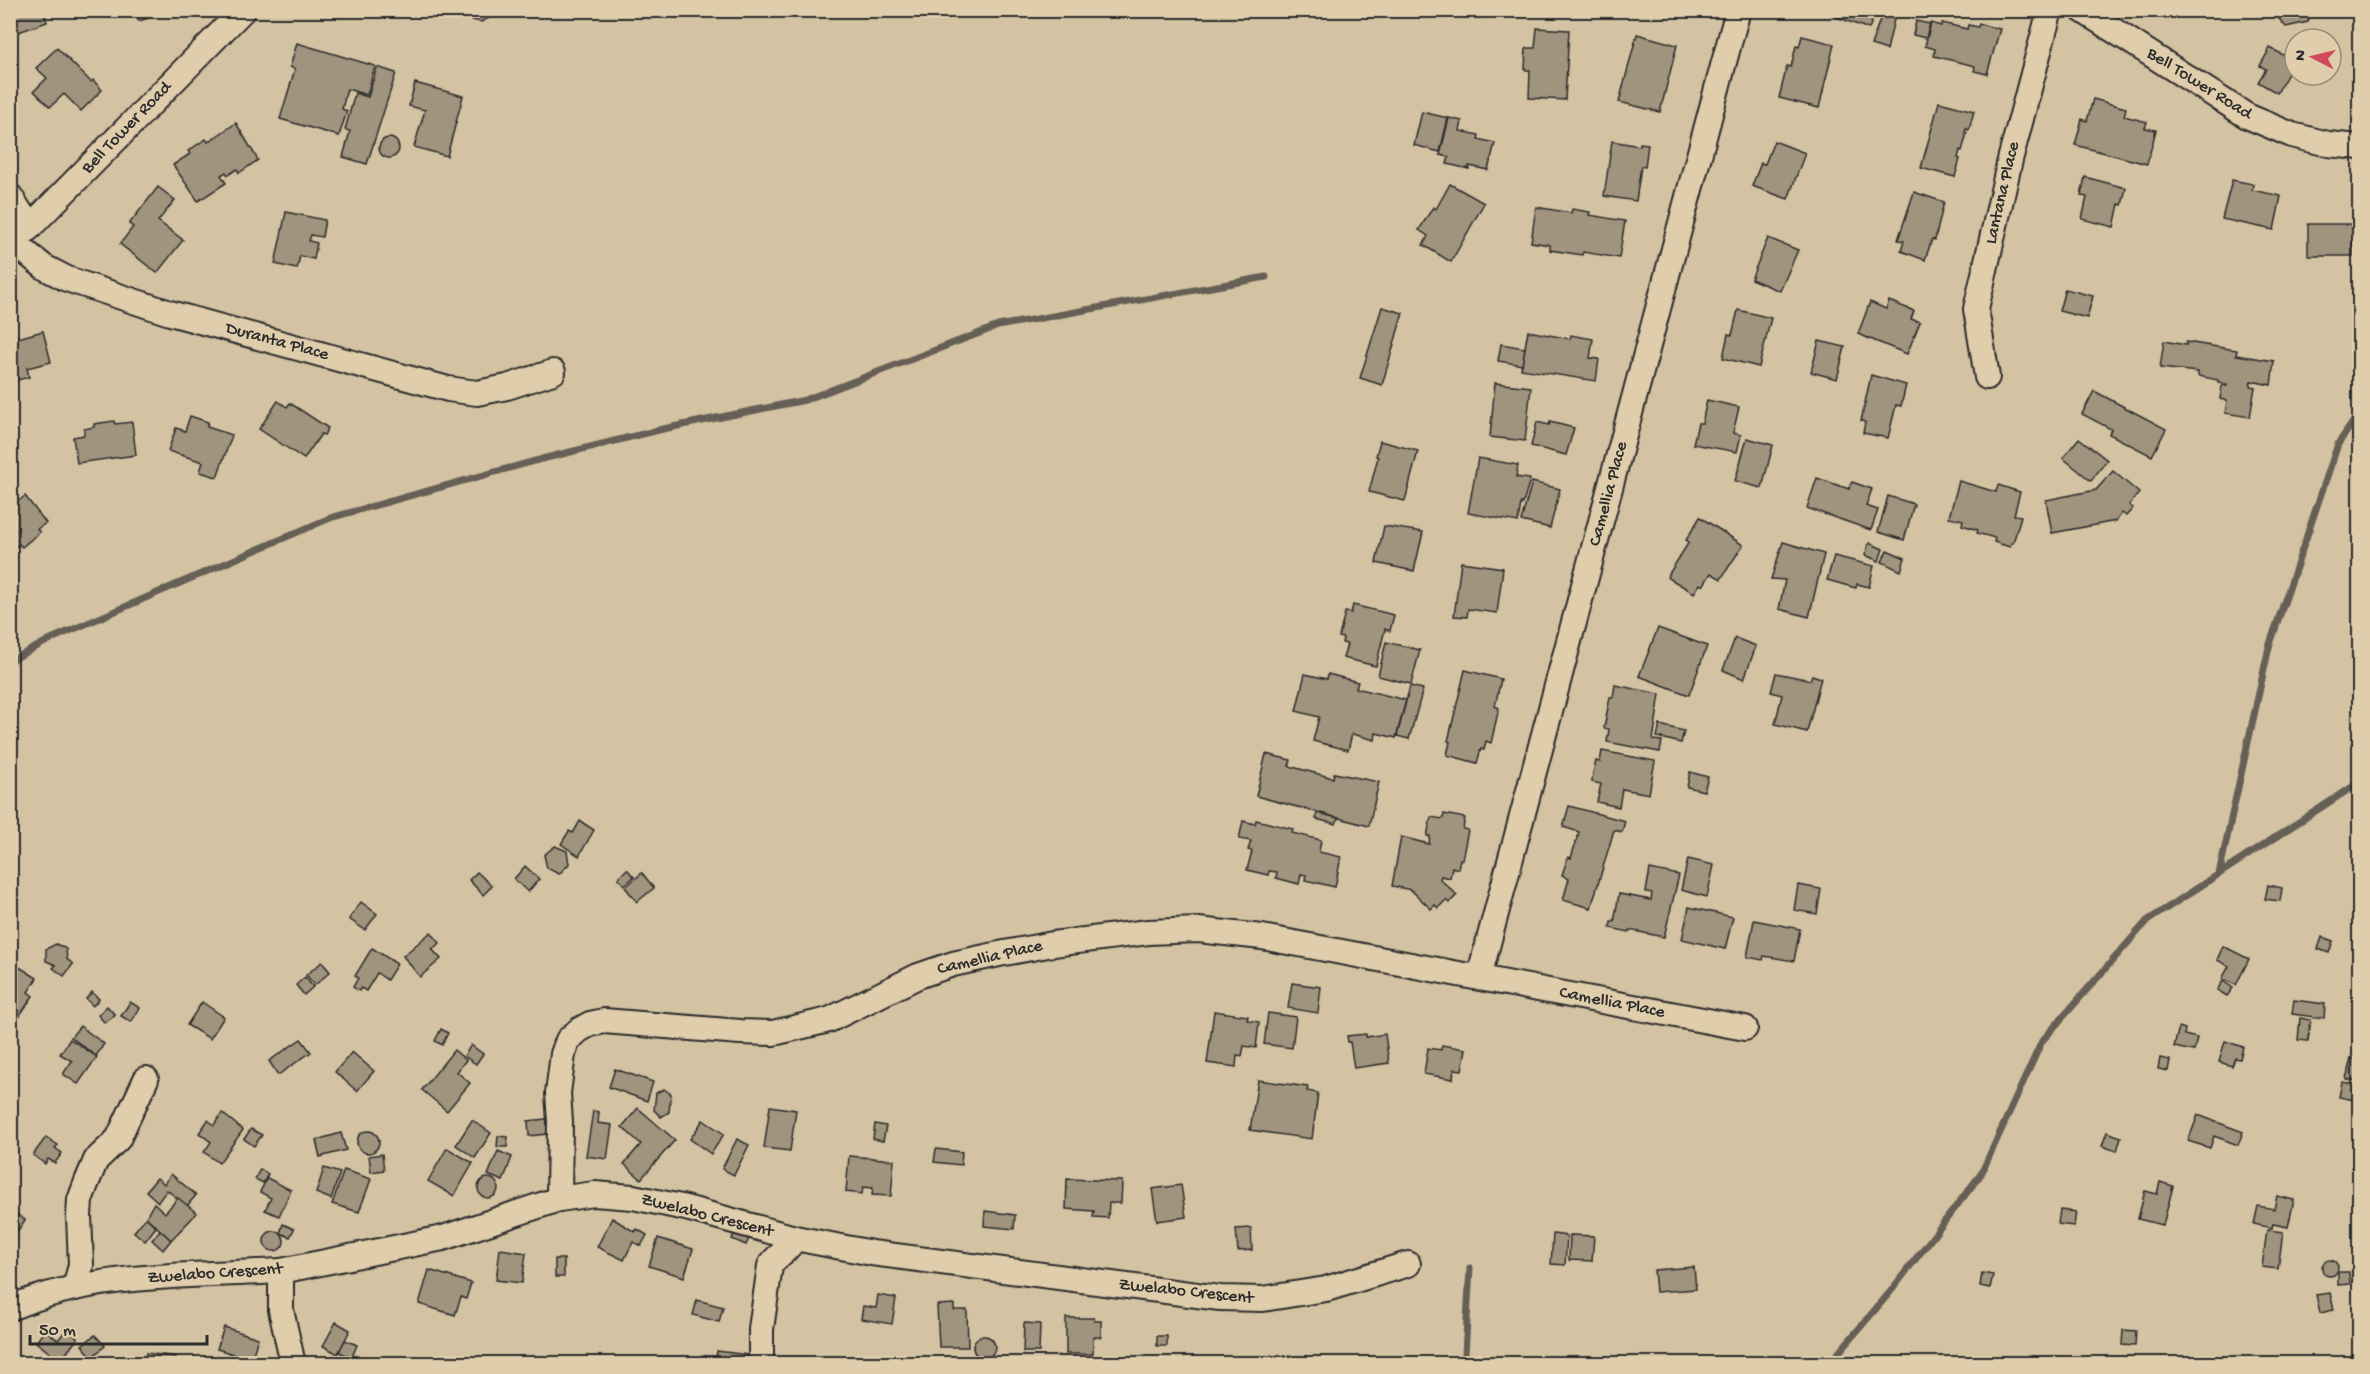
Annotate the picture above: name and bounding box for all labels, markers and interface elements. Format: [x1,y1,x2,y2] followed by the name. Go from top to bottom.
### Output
[2283,27,2343,87] north arrow
[2142,43,2257,126] street label: Bell Tower Road
[2292,49,2312,62] text: N
[77,76,177,179] street label: Bell Tower Road
[1981,139,2025,246] street label: Lantana Place
[222,318,332,366] street label: Duranta Place
[1585,439,1633,548] street label: Camellia Place
[935,936,1045,980] street label: Camellia Place
[1557,982,1667,1024] street label: Camellia Place
[639,1189,777,1243] street label: Zwelabo Crescent
[147,1259,285,1289] street label: Zwelabo Crescent
[1118,1274,1256,1310] street label: Zwelabo Crescent
[30,1308,207,1346] scale bar
[39,1321,76,1342] text: 50 m

